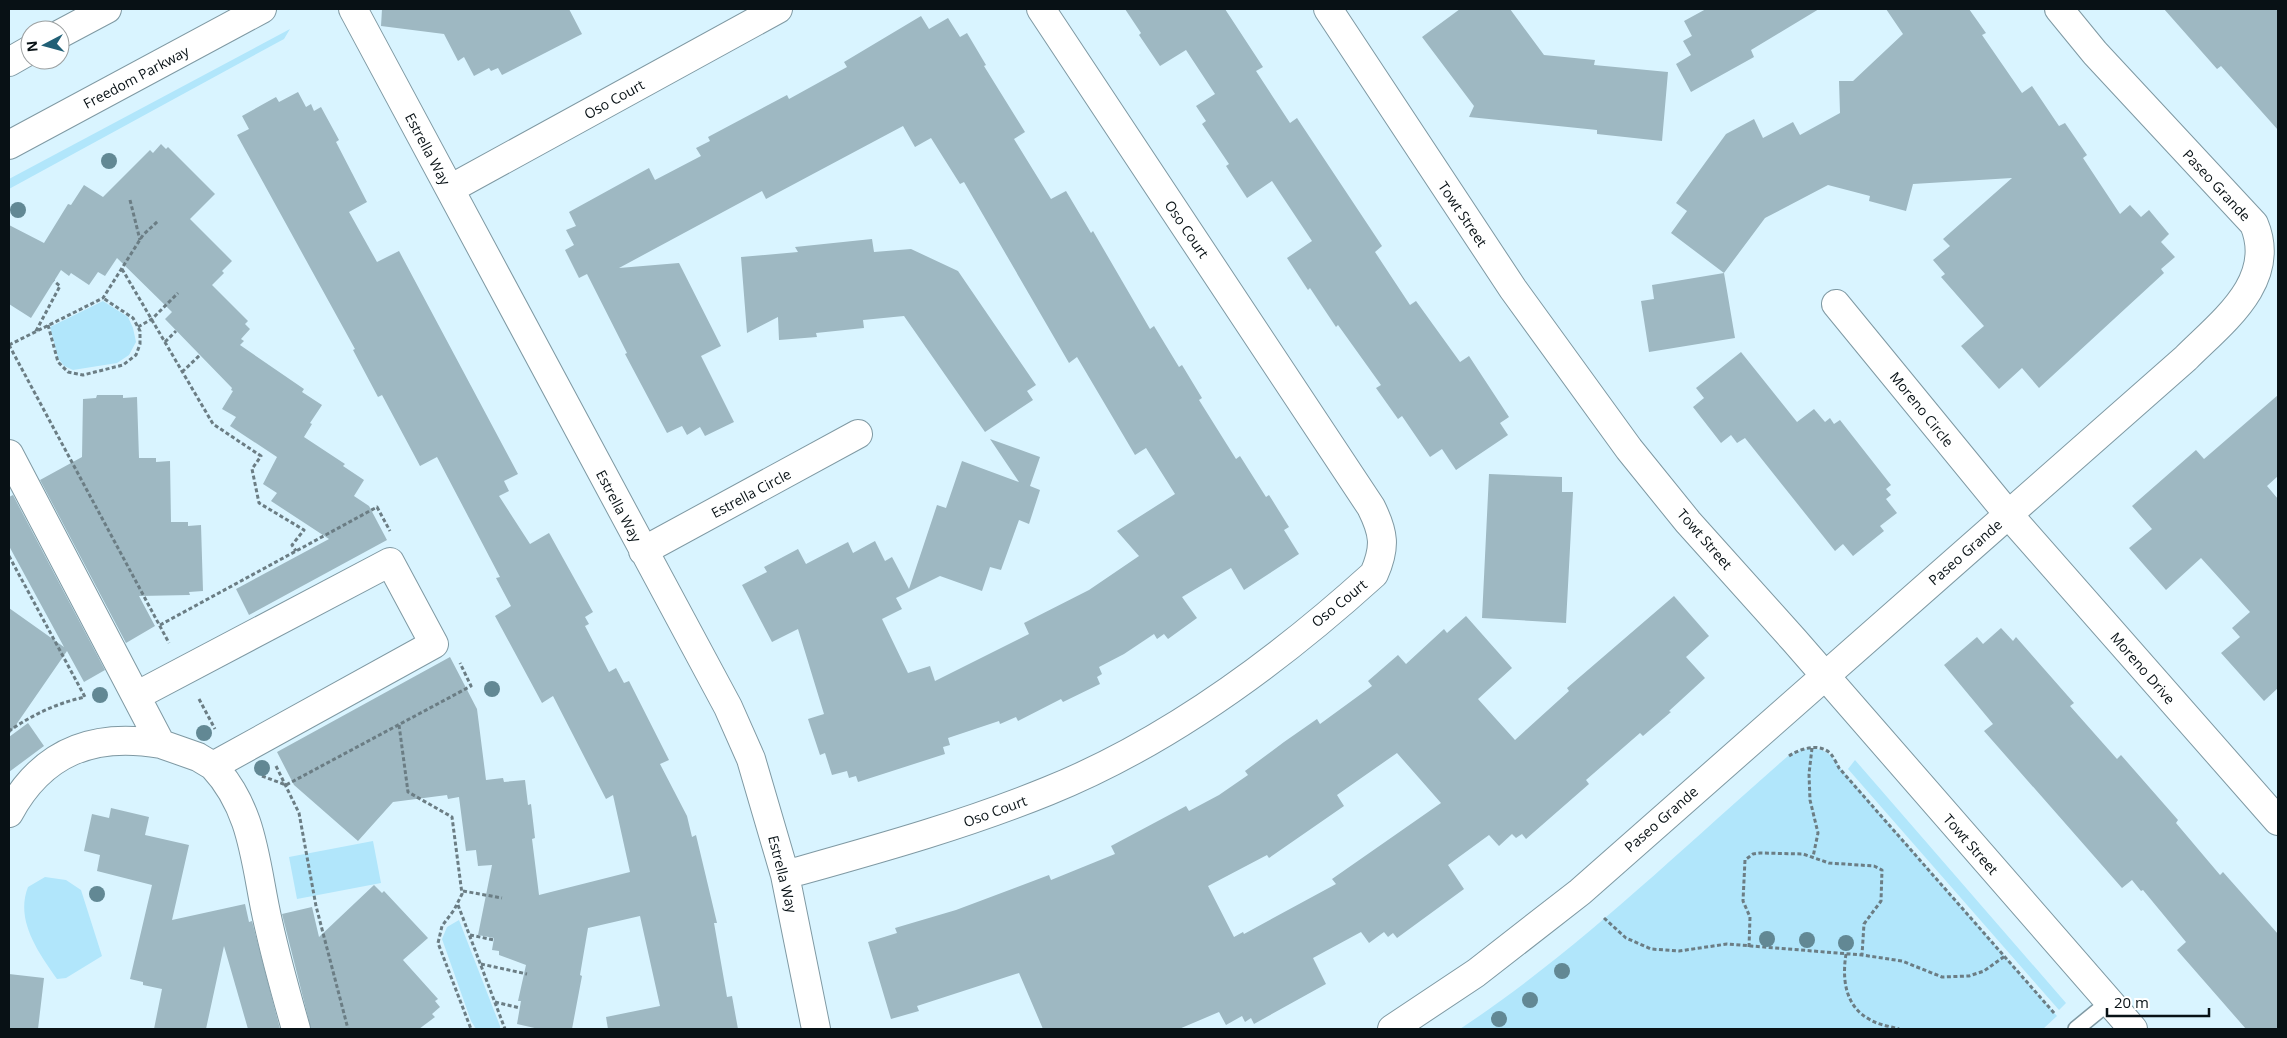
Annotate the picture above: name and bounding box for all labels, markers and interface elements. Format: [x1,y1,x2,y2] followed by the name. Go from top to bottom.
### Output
[20,20,70,70] north arrow
[22,40,42,53] text: N
[80,41,193,113] street label: Freedom Parkway
[580,75,648,123] street label: Oso Court
[401,110,455,189] street label: Estrella Way
[2179,145,2255,225] street label: Paseo Grande
[1434,178,1492,250] street label: Towt Street
[1161,196,1213,262] street label: Oso Court
[1886,367,1958,451] street label: Moreno Circle
[708,464,794,522] street label: Estrella Circle
[592,467,646,546] street label: Estrella Way
[1673,505,1737,573] street label: Towt Street
[1924,515,2006,589] street label: Paseo Grande
[1307,575,1371,631] street label: Oso Court
[2106,628,2180,708] street label: Moreno Drive
[1620,782,1702,856] street label: Paseo Grande
[961,791,1029,831] street label: Oso Court
[1939,810,2003,878] street label: Towt Street
[764,833,802,916] street label: Estrella Way
[2107,986,2210,1018] scale bar
[2114,992,2149,1012] text: 20 m

